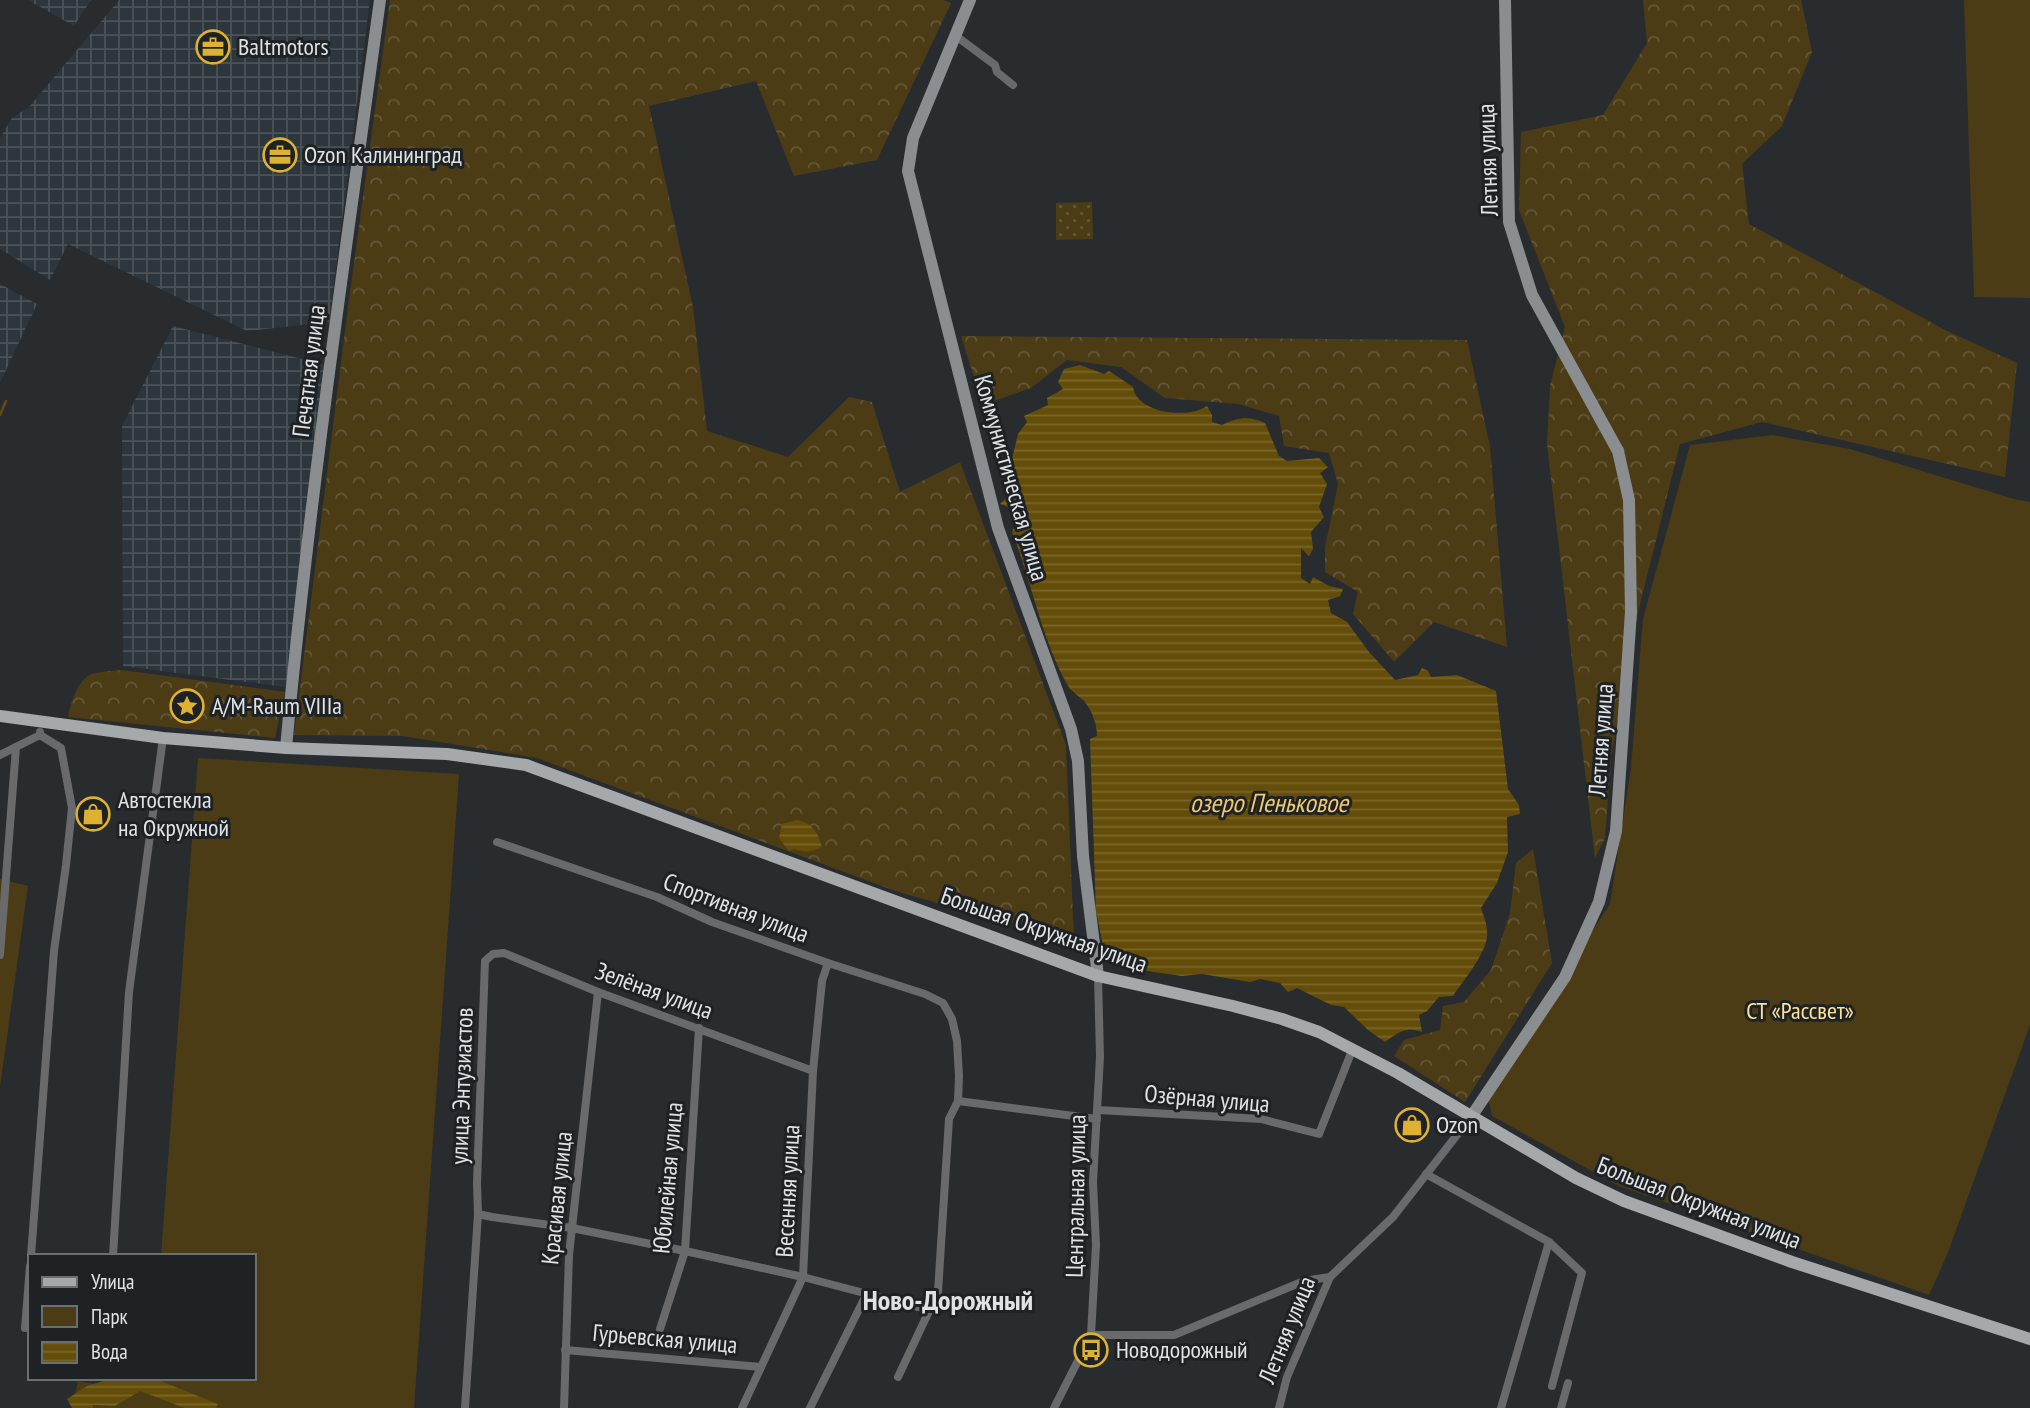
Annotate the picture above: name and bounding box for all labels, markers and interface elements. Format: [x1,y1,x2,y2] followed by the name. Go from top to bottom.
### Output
[194,28,232,66] office icon: Baltmotors
[238,31,329,62] place label: Baltmotors
[1470,103,1505,218] street label: Летняя улица
[261,136,299,174] office icon: Ozon Калининград
[304,139,462,170] place label: Ozon Калининград
[285,303,332,439] street label: Печатная улица
[967,371,1056,584] street label: Коммунистическая улица
[1581,683,1620,798] street label: Летняя улица
[168,687,206,725] place icon: A/M-Raum VIIIa
[212,690,342,721] place label: A/M-Raum VIIIa
[118,784,229,843] place label: Автостекла на Окружной
[1190,786,1350,819] water label: озеро Пеньковое
[74,795,112,833] shop icon: Автостекла на Окружной
[659,866,813,949] street label: Спортивная улица
[937,880,1151,979] street label: Большая Окружная улица
[591,955,717,1026] street label: Зелёная улица
[1746,995,1854,1026] park label: СТ «Рассвет»
[443,1007,480,1165] street label: улица Энтузиастов
[1143,1078,1271,1119] street label: Озёрная улица
[645,1101,690,1255] street label: Юбилейная улица
[1393,1106,1431,1144] shop icon: Ozon
[1436,1109,1478,1140] place label: Ozon
[1059,1114,1092,1278] street label: Центральная улица
[769,1124,806,1258] street label: Весенняя улица
[534,1130,579,1266] street label: Красивая улица
[1593,1149,1806,1256] street label: Большая Окружная улица
[28,1254,256,1380] legend
[91,1268,134,1295] text: Улица
[1251,1272,1322,1389] street label: Летняя улица
[863,1281,1033,1318] district label: Ново-Дорожный
[91,1303,128,1330] text: Парк
[591,1317,739,1360] street label: Гурьевская улица
[1072,1331,1110,1369] bus stop icon: Новодорожный
[1116,1334,1248,1365] place label: Новодорожный
[91,1338,128,1365] text: Вода

